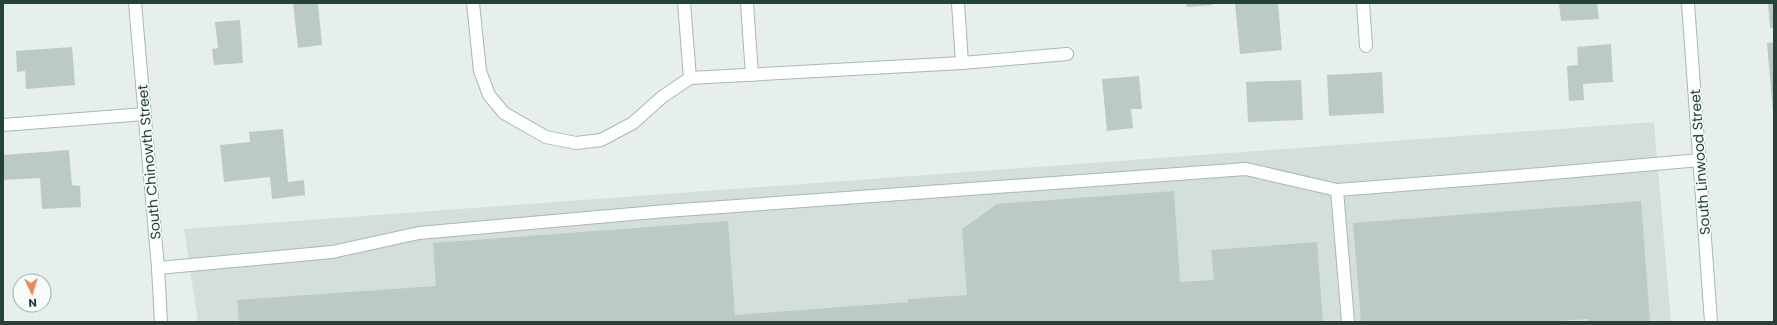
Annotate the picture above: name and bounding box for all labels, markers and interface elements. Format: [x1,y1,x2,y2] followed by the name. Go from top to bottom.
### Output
[132,84,166,240] street label: South Chinowth Street
[1685,88,1715,236] street label: South Linwood Street
[12,273,52,313] north arrow
[28,295,37,311] text: N

